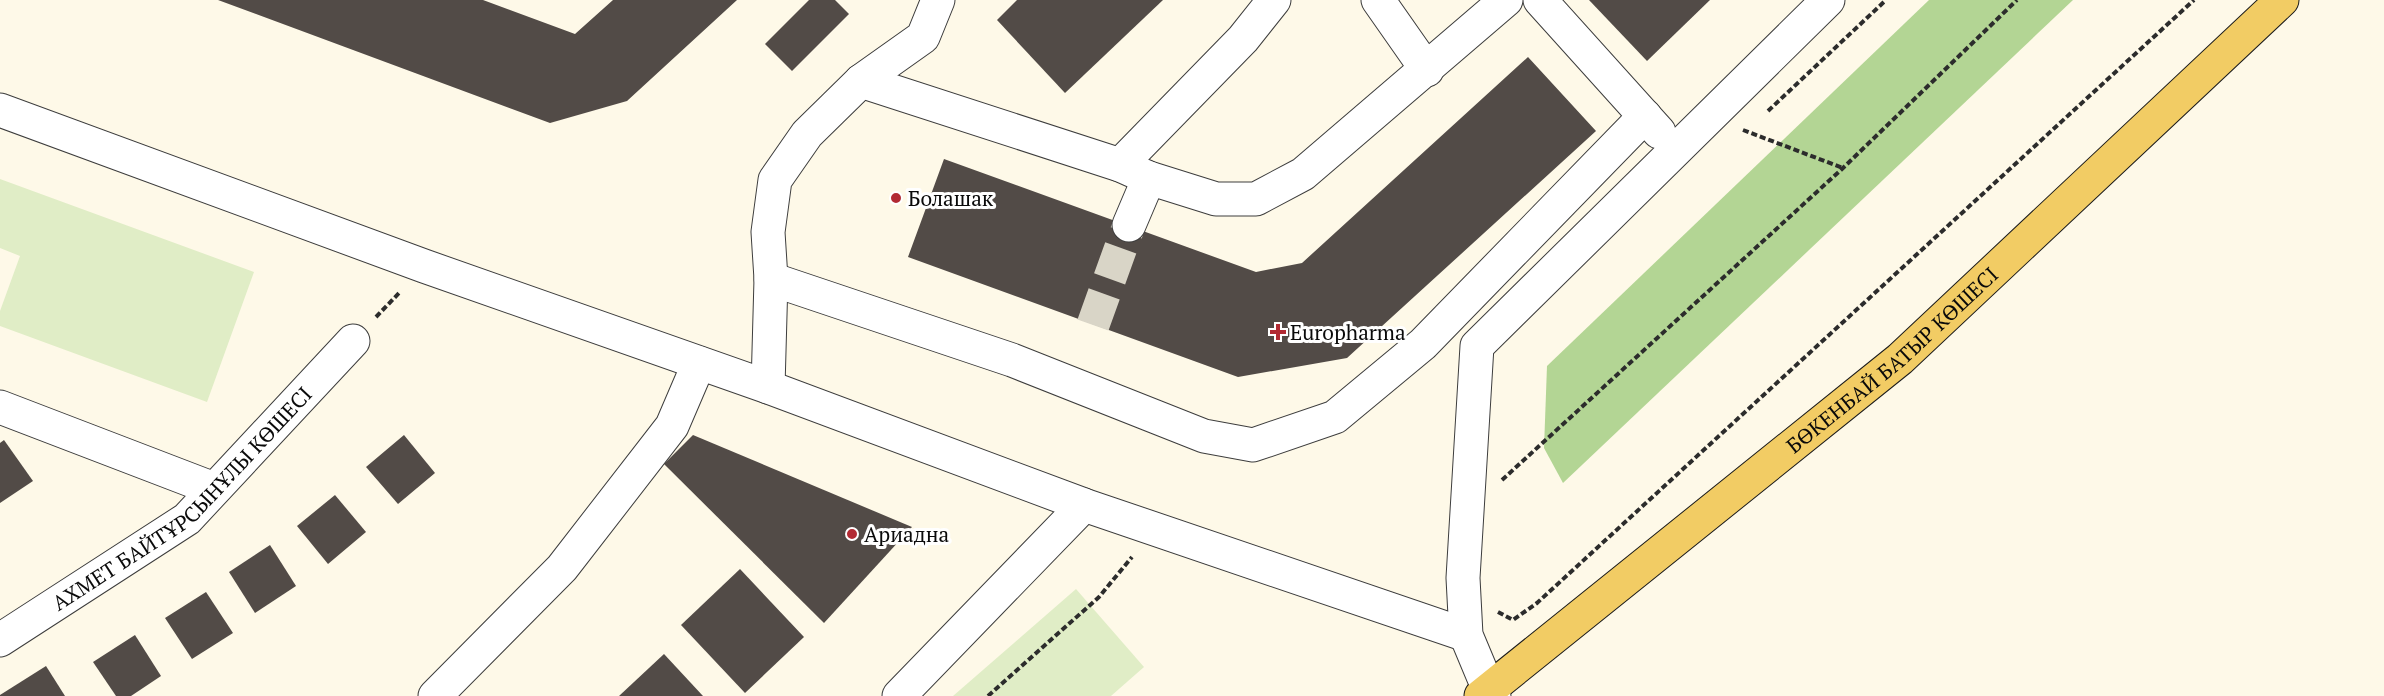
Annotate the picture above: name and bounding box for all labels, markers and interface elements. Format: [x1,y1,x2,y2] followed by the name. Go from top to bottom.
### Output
[908,184,994,212] place label: Болашак
[889,191,903,205] marker: Болашак
[1780,260,2004,459] street label: БӨКЕНБАЙ БАТЫР КӨШЕСІ
[1290,318,1406,346] place label: Europharma
[1271,325,1285,339] marker: Europharma
[47,380,318,617] street label: АХМЕТ БАЙТҰРСЫНҰЛЫ КӨШЕСІ
[864,520,950,548] place label: Ариадна
[845,527,859,541] marker: Ариадна

